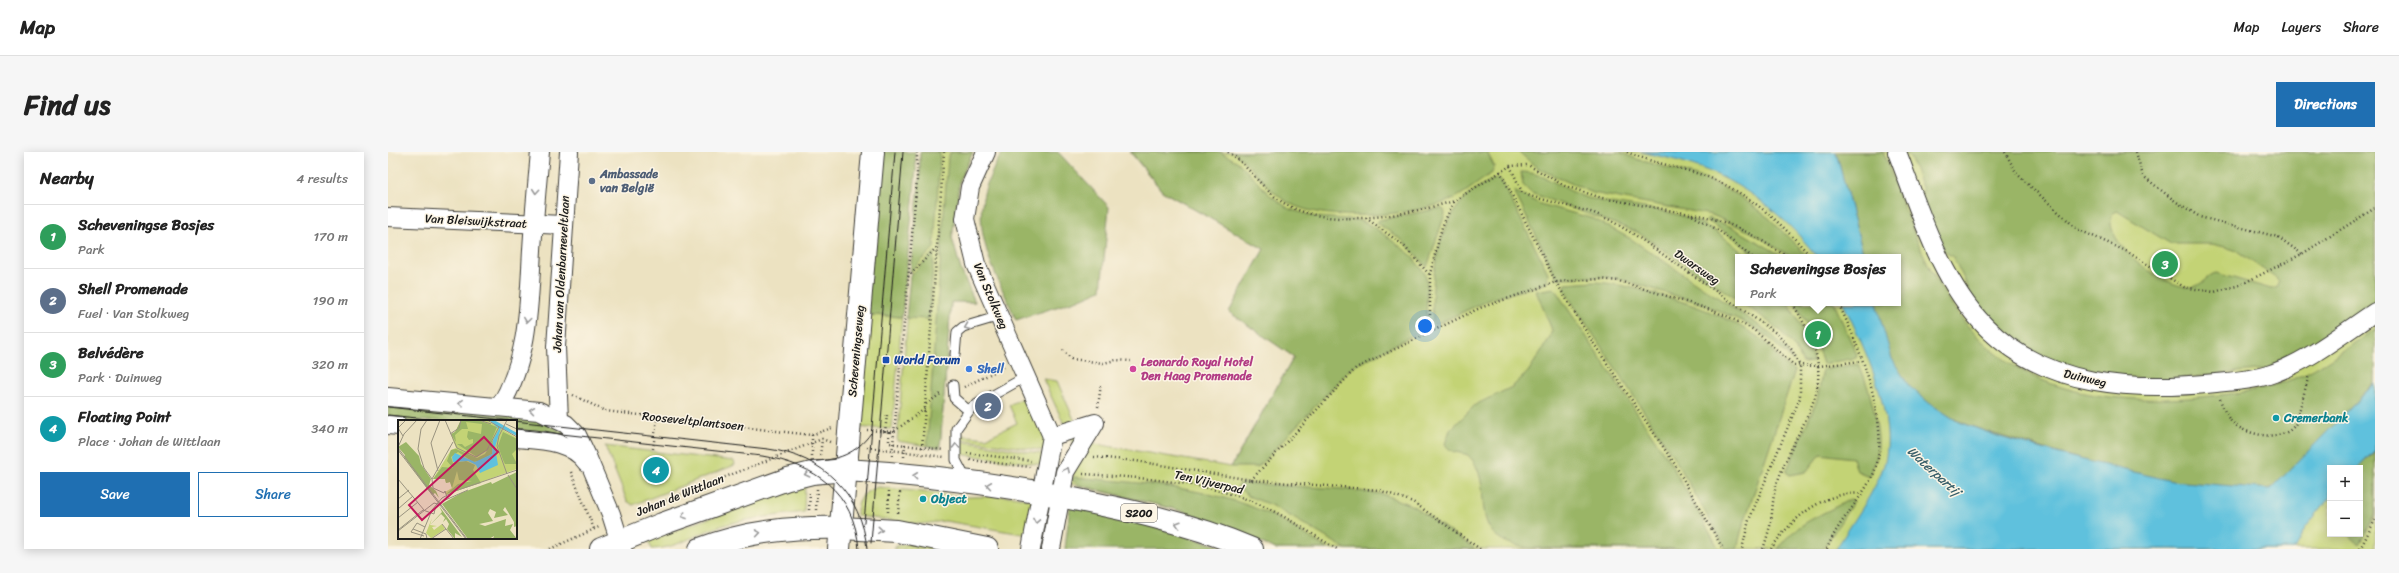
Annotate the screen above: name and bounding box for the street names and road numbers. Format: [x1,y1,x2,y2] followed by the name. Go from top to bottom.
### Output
[546,195,576,354] street label: Johan van Oldenbarneveltlaan
[424,207,528,235] street label: Van Bleiswijkstraat
[1669,243,1725,291] street label: Dwarsweg
[967,259,1015,333] street label: Van Stolkweg
[841,304,871,398] street label: Scheveningseweg
[2061,362,2109,394] street label: Duinweg
[641,405,745,437] street label: Rooseveltplantsoen
[1172,463,1247,501] street label: Ten Vijverpad
[632,467,728,523] street label: Johan de Wittlaan
[1121,504,1157,522] road number: S200

